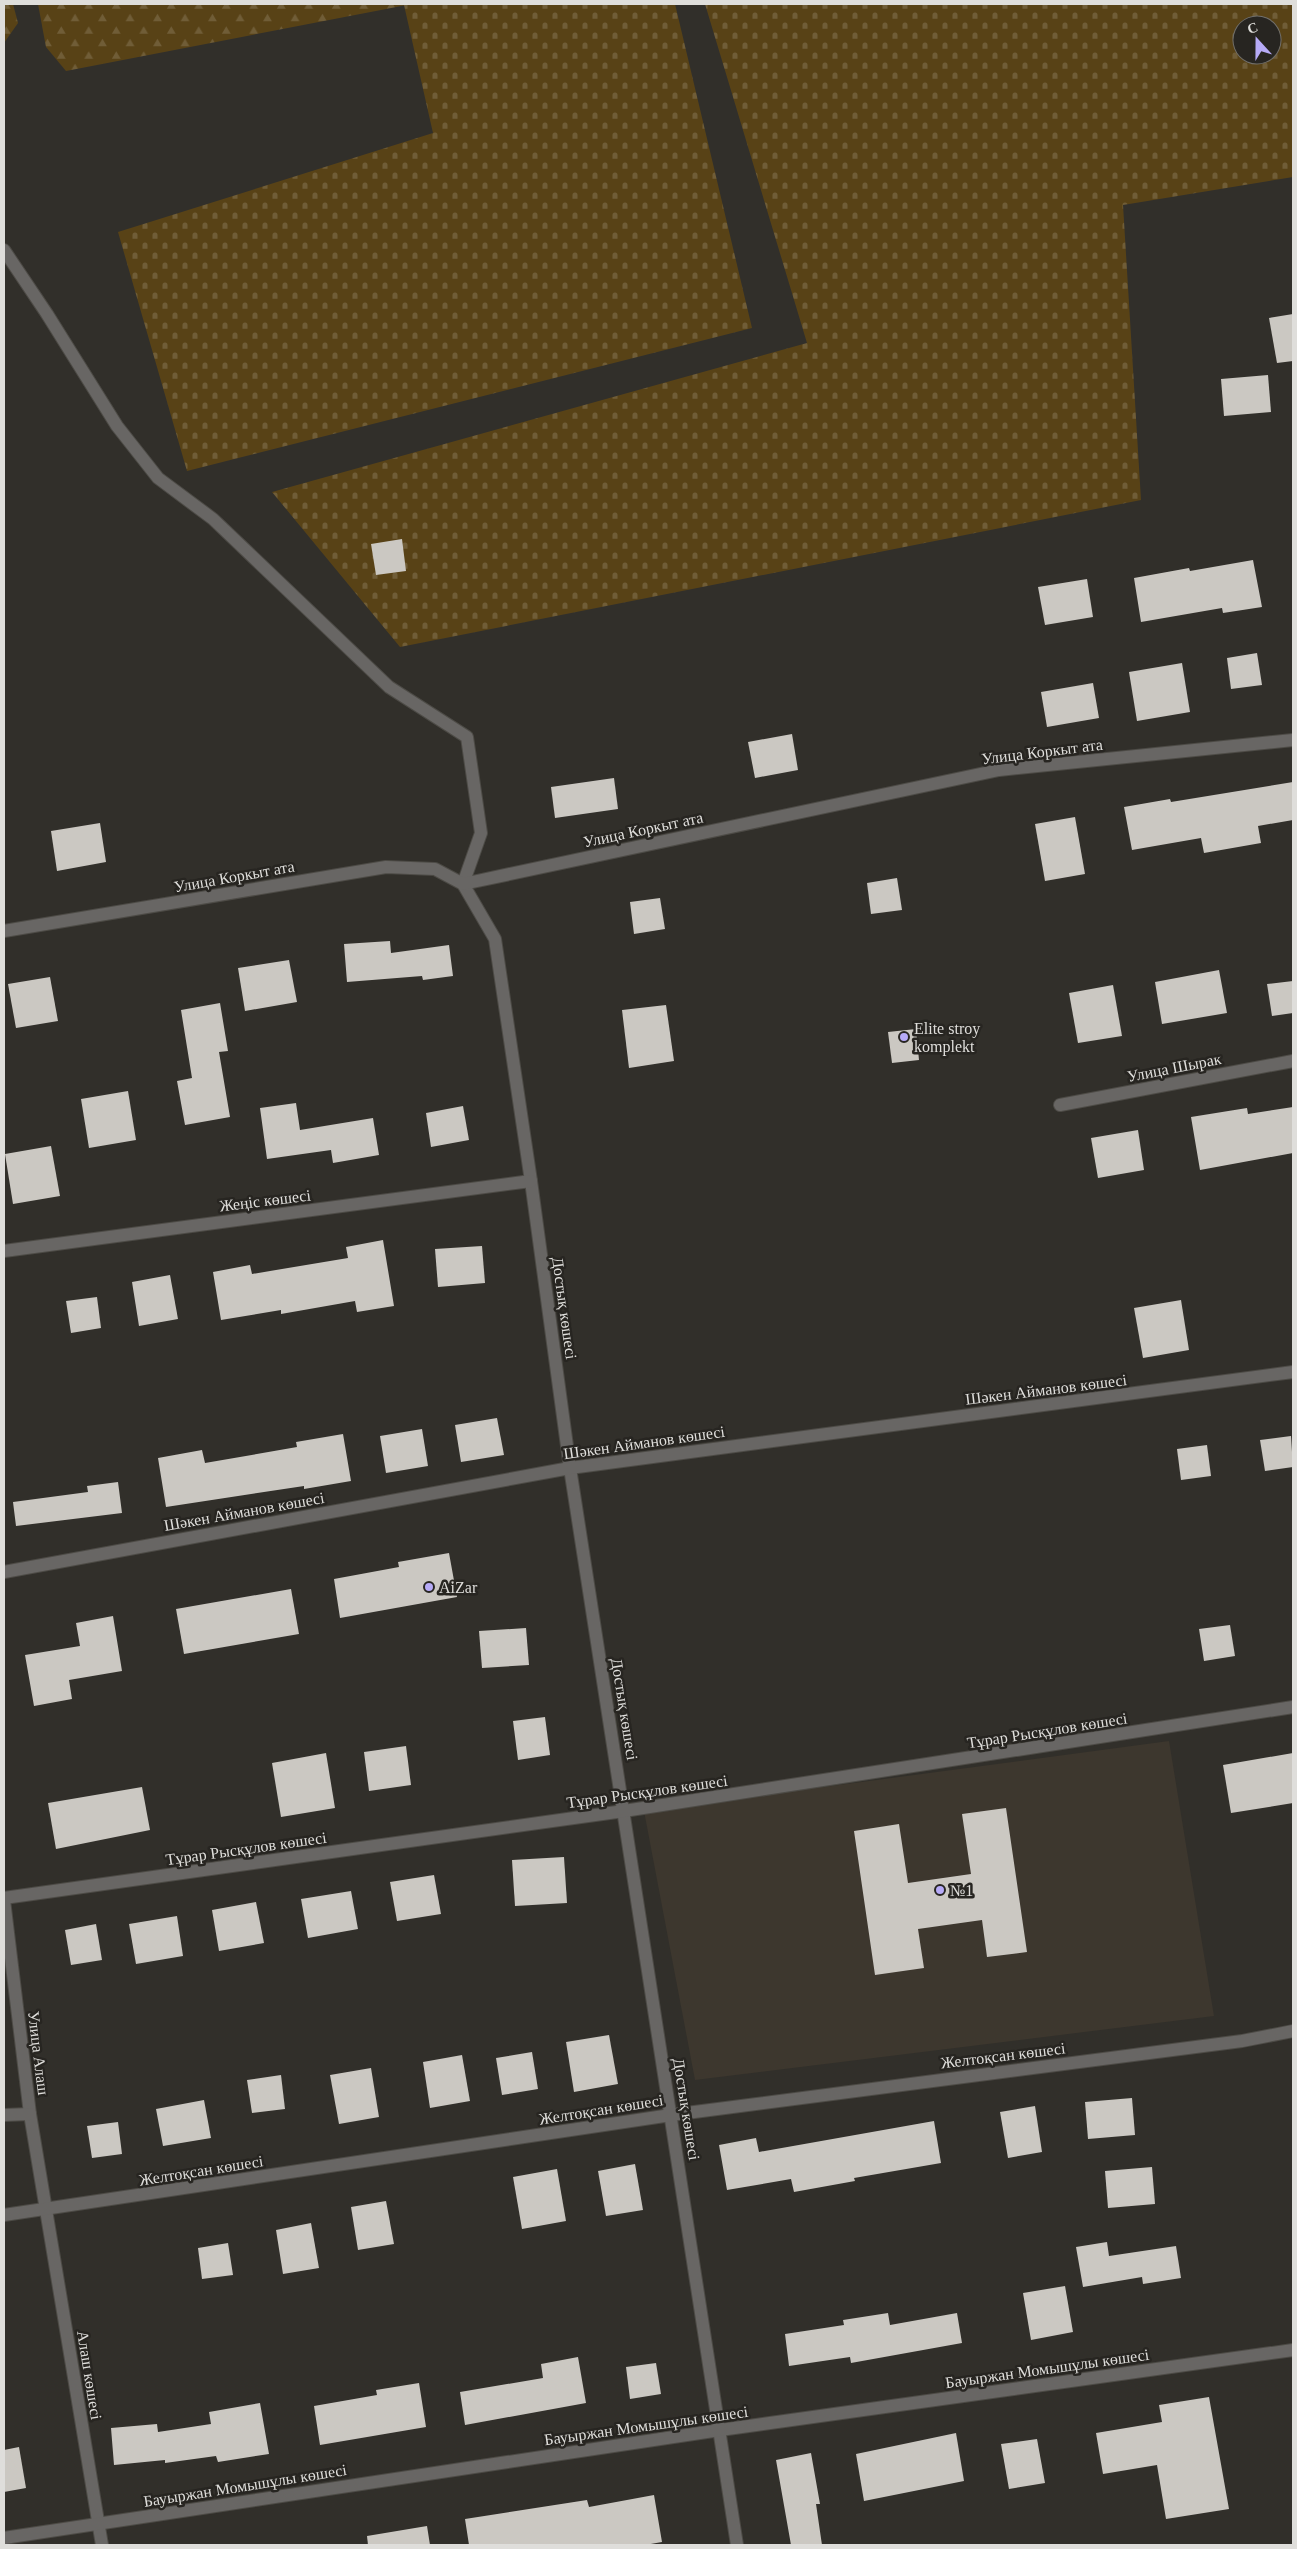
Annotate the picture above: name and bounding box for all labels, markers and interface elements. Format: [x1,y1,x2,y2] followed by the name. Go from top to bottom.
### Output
[1232,15,1282,65] north arrow
[1245,20,1260,37] text: С
[980,736,1104,768] street label: Улица Коркыт ата
[582,808,705,851] street label: Улица Коркыт ата
[172,858,296,896] street label: Улица Коркыт ата
[914,1020,980,1056] place label: Elite stroy komplekt
[898,1031,910,1043] marker: Elite stroy komplekt
[1126,1050,1223,1086] street label: Улица Шырак
[218,1186,312,1216] street label: Жеңіс көшесі
[548,1256,580,1361] street label: Достық көшесі
[964,1371,1128,1408] street label: Шәкен Айманов көшесі
[562,1423,726,1462] street label: Шәкен Айманов көшесі
[162,1489,326,1534] street label: Шәкен Айманов көшесі
[439,1579,478,1596] place label: AiZar
[423,1581,435,1593] marker: AiZar
[607,1657,641,1762] street label: Достық көшесі
[966,1709,1129,1753] street label: Тұрар Рысқұлов көшесі
[566,1772,729,1812] street label: Тұрар Рысқұлов көшесі
[165,1829,328,1869] street label: Тұрар Рысқұлов көшесі
[950,1882,973,1899] place label: №1
[934,1884,946,1896] marker: №1
[24,2010,52,2097] street label: Улица Алаш
[940,2039,1067,2073] street label: Желтоқсан көшесі
[669,2057,703,2162] street label: Достық көшесі
[538,2091,665,2129] street label: Желтоқсан көшесі
[138,2152,265,2190] street label: Желтоқсан көшесі
[74,2329,105,2421] street label: Алаш көшесі
[944,2346,1151,2392] street label: Бауыржан Момышұлы көшесі
[543,2403,750,2449] street label: Бауыржан Момышұлы көшесі
[142,2461,349,2511] street label: Бауыржан Момышұлы көшесі

